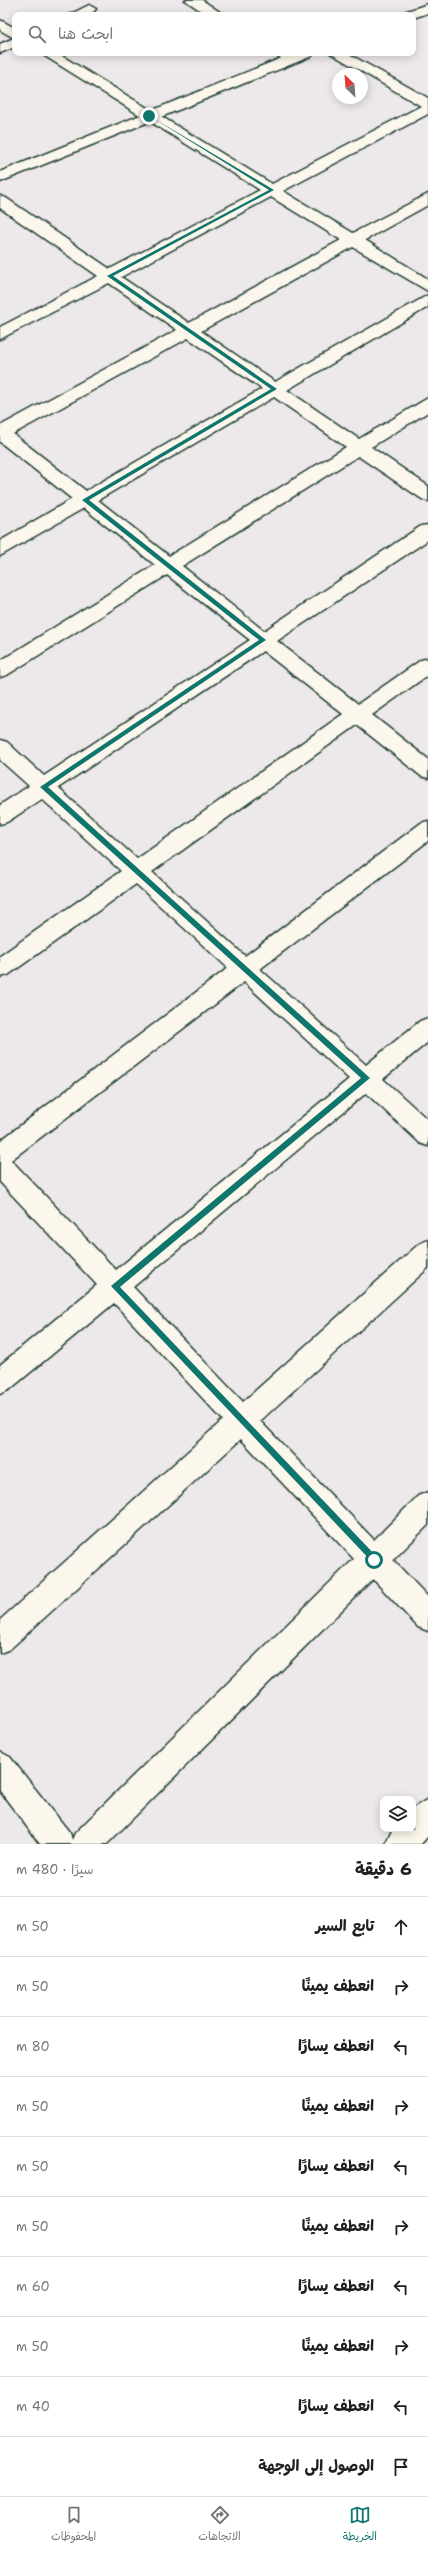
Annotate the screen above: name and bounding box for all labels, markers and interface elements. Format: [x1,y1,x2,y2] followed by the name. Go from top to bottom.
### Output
[12,12,416,56] search box
[26,23,48,45] icon: search
[58,24,113,44] text: ابحث هنا
[332,68,368,104] north arrow
[140,107,158,125] route end
[365,1551,383,1569] route start
[380,1796,416,1832] map controls
[380,1796,416,1832] button: layers
[355,1858,412,1880] text: 6 دقيقة
[16,1861,94,1878] text: سيرًا · 480 m
[315,1916,374,1936] text: تابع السير
[390,1916,412,1938] icon: ahead
[16,1918,49,1935] text: 50 m
[302,1976,374,1996] text: انعطف يمينًا
[390,1976,412,1998] icon: right
[16,1978,49,1995] text: 50 m
[298,2036,374,2056] text: انعطف يسارًا
[390,2036,412,2058] icon: left
[16,2038,50,2055] text: 80 m
[302,2096,374,2116] text: انعطف يمينًا
[390,2096,412,2118] icon: right
[16,2098,49,2115] text: 50 m
[298,2156,374,2176] text: انعطف يسارًا
[390,2156,412,2178] icon: left
[16,2158,49,2175] text: 50 m
[302,2216,374,2236] text: انعطف يمينًا
[390,2216,412,2238] icon: right
[16,2218,49,2235] text: 50 m
[298,2276,374,2296] text: انعطف يسارًا
[390,2276,412,2298] icon: left
[16,2278,50,2295] text: 60 m
[302,2336,374,2356] text: انعطف يمينًا
[390,2336,412,2358] icon: right
[16,2338,49,2355] text: 50 m
[298,2396,374,2416] text: انعطف يسارًا
[390,2396,412,2418] icon: left
[16,2398,50,2415] text: 40 m
[258,2456,374,2476] text: الوصول إلى الوجهة
[390,2456,412,2478] icon: arrive
[51,2504,96,2546] tab: المحفوظات
[198,2504,241,2546] tab: الاتجاهات
[343,2504,377,2546] tab: الخريطة

